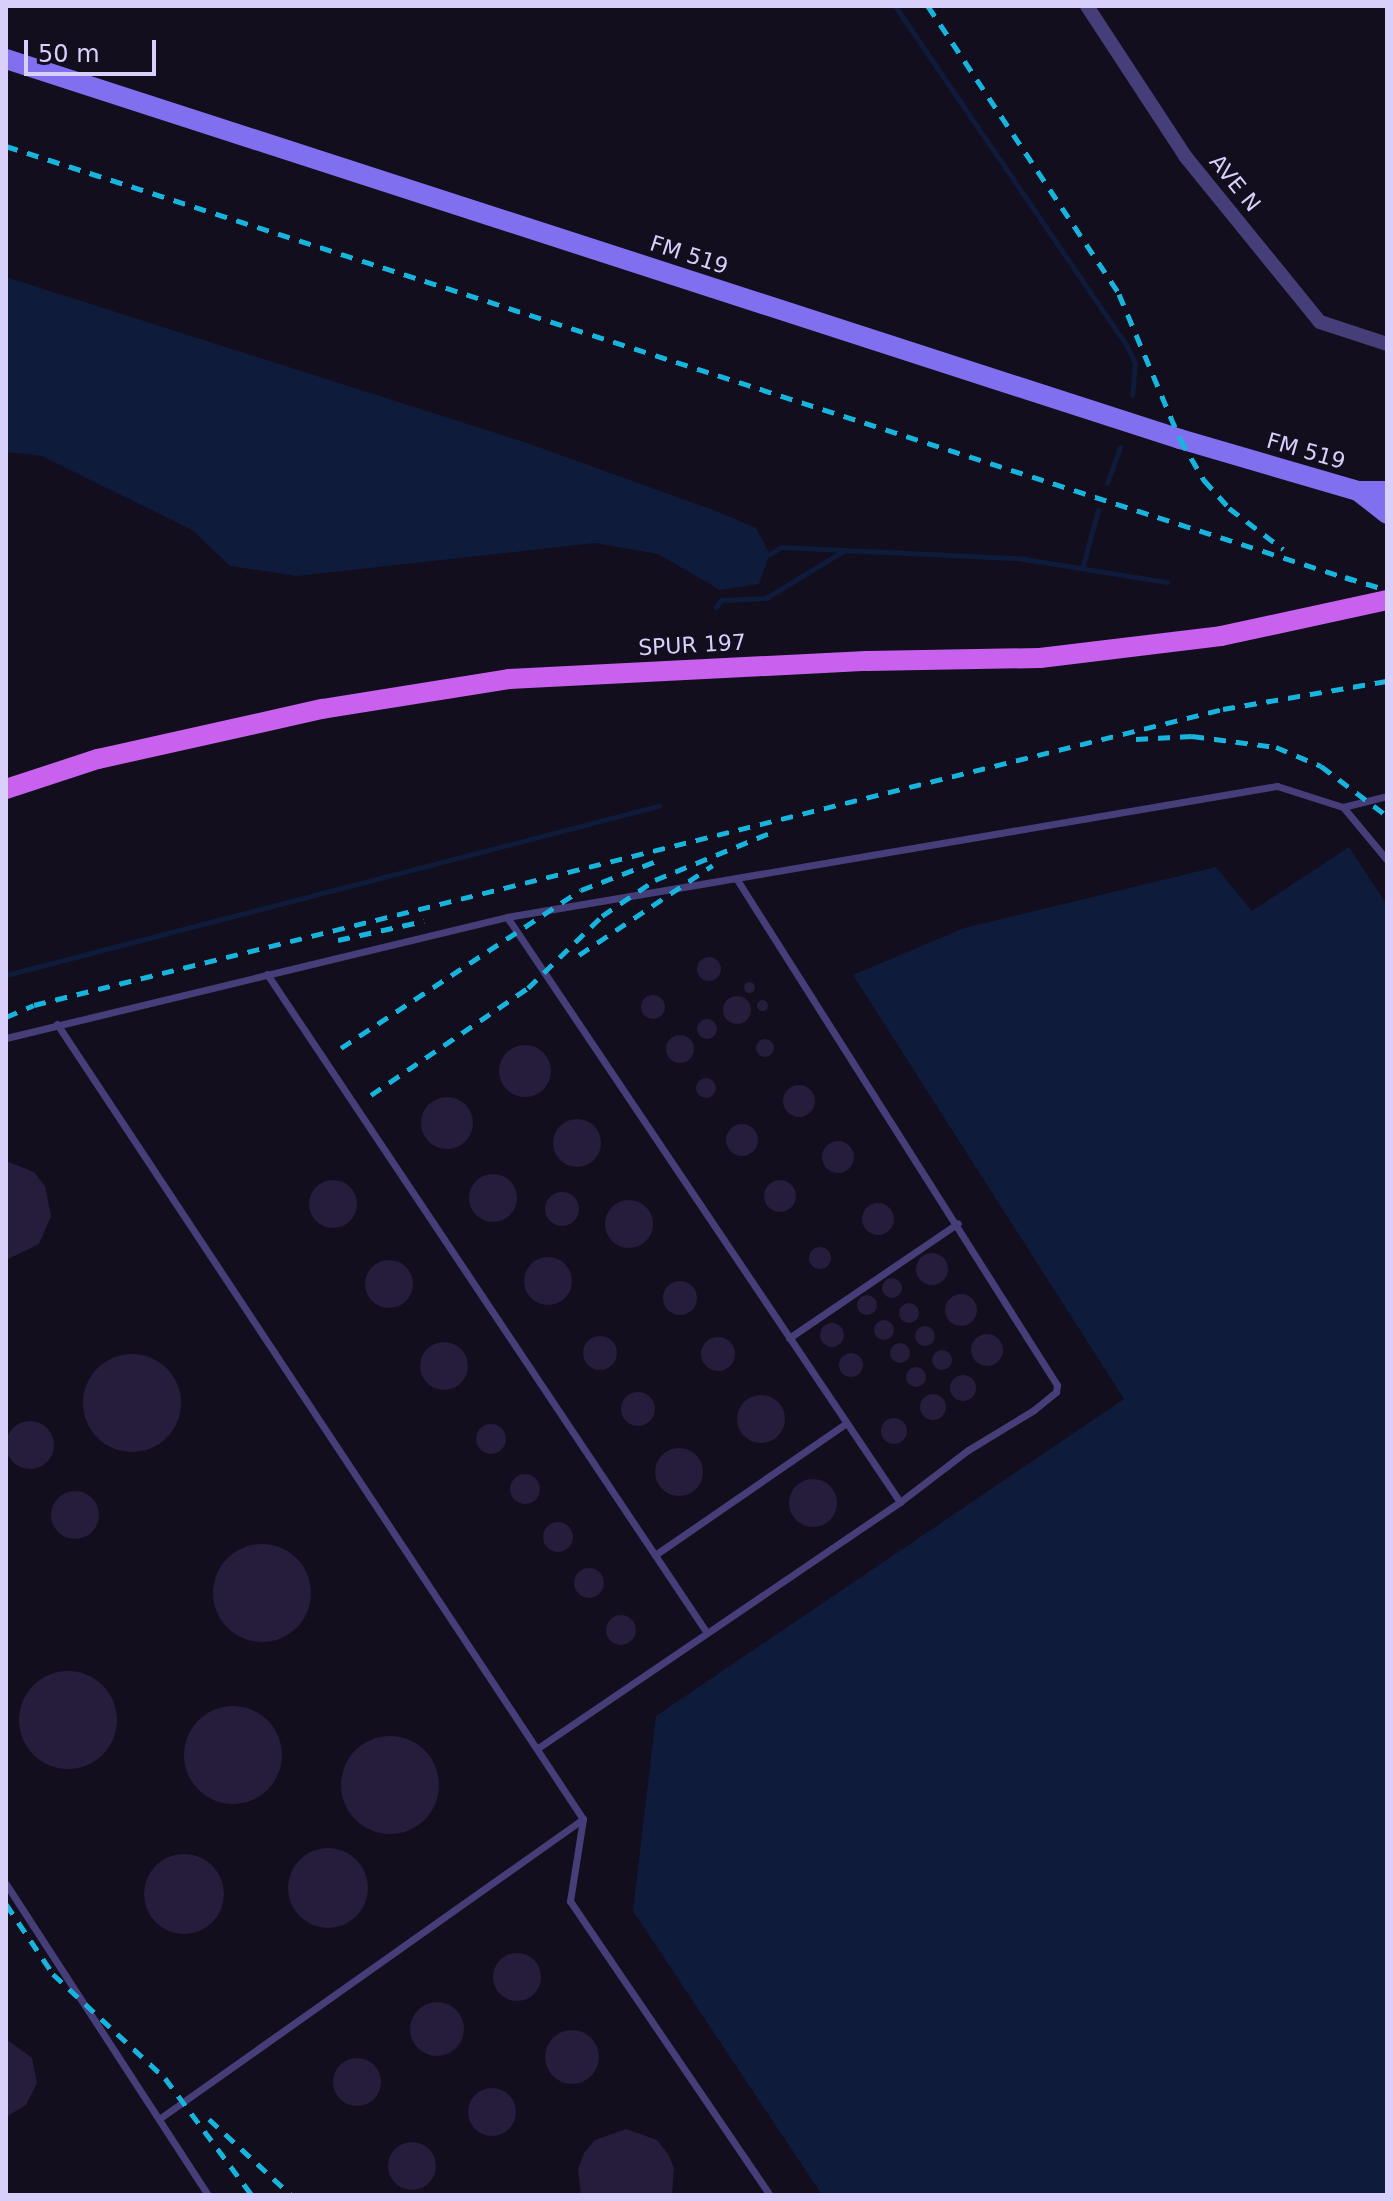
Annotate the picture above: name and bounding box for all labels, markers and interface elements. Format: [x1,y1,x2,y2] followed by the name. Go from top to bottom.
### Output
[28,24,160,74] scale bar
[38,40,100,68] text: 50 m
[1204,149,1266,217] street label: AVE N
[647,230,731,280] street label: FM 519
[1264,427,1348,475] street label: FM 519
[638,629,746,661] street label: SPUR 197

